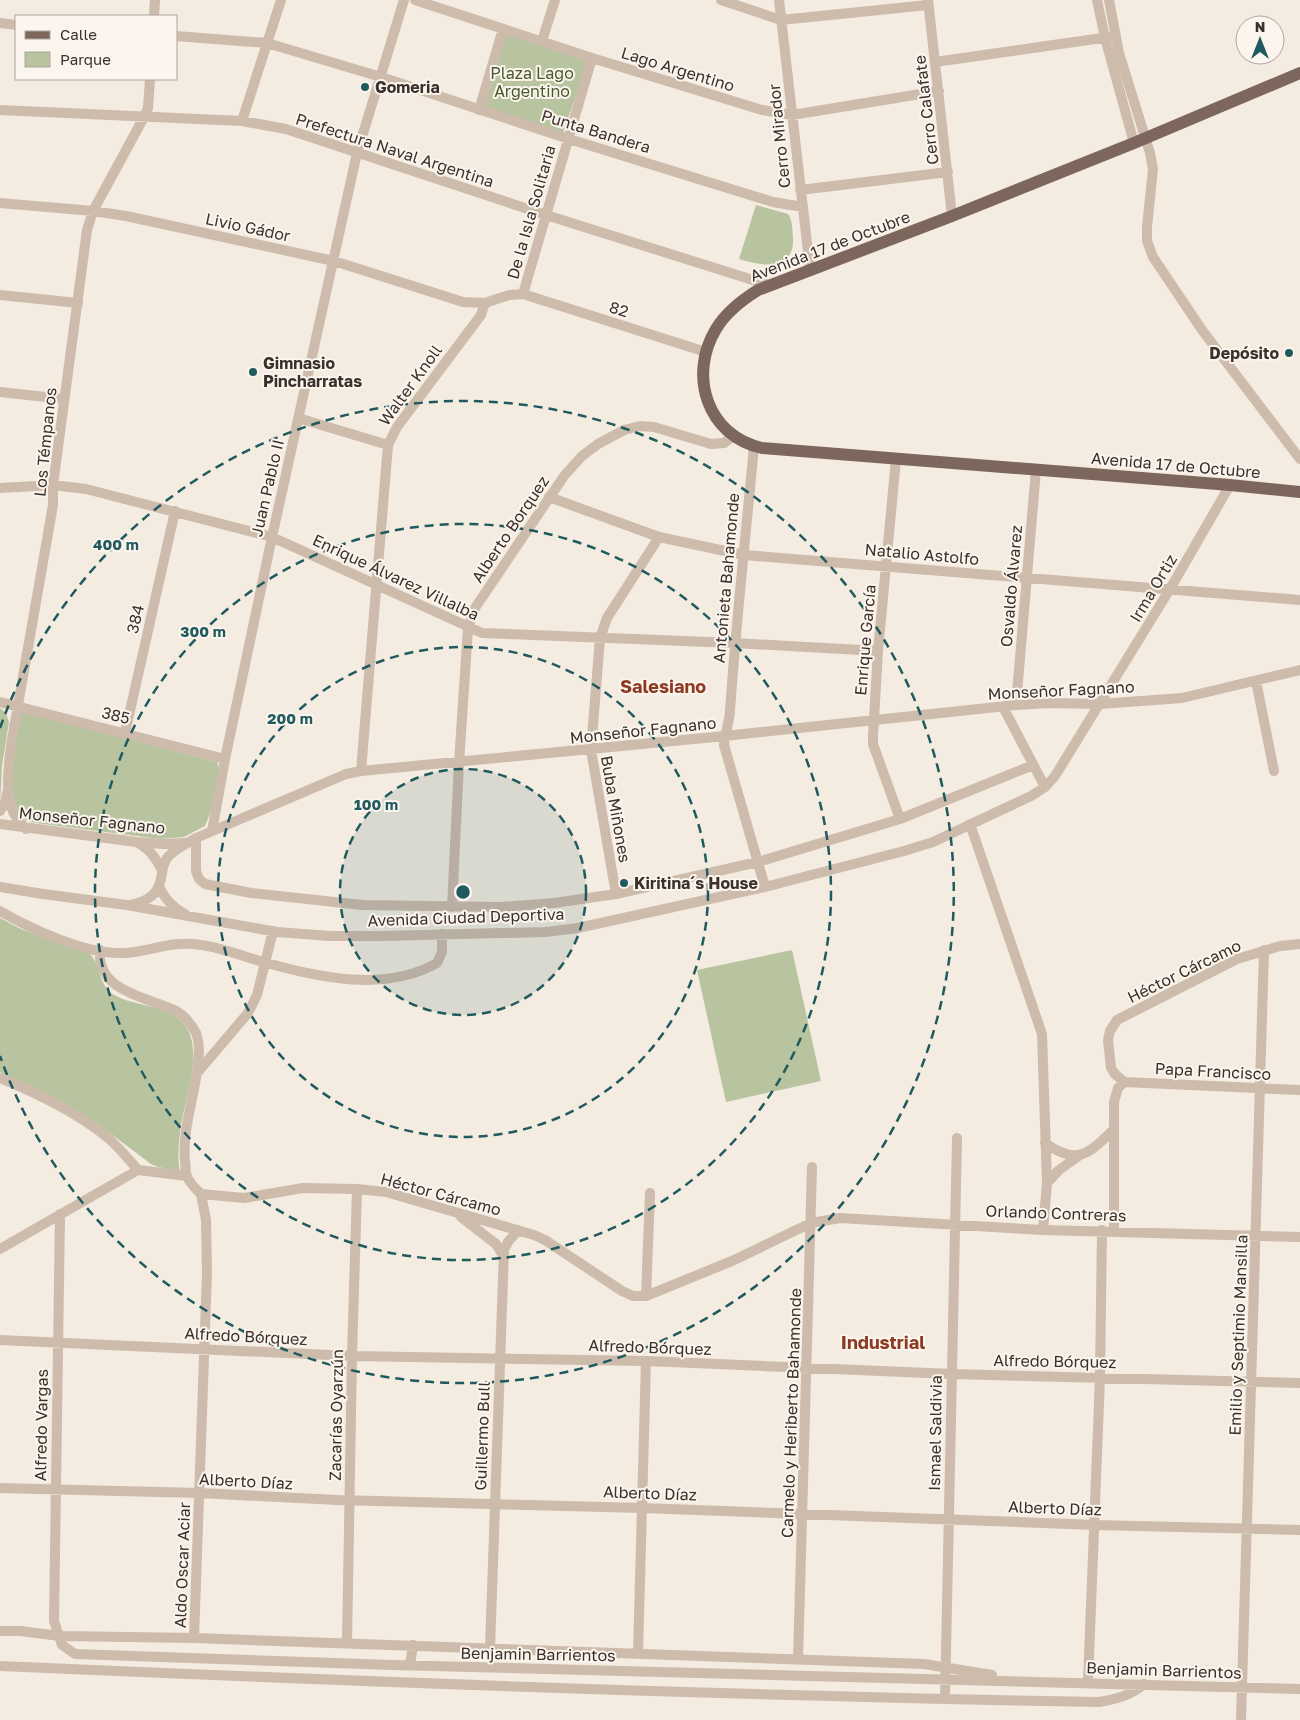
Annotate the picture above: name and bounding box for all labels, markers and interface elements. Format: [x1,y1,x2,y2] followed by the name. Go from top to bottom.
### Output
[15,15,178,80] legend
[1235,15,1285,65] north arrow
[1255,18,1265,35] text: N
[60,25,97,43] text: Calle
[619,42,737,96] street label: Lago Argentino
[60,50,111,68] text: Parque
[909,54,943,166] street label: Cerro Calafate
[490,63,574,101] park label: Plaza Lago Argentino
[375,77,440,97] place label: Gomeria
[359,81,371,93] marker: Gomeria
[764,83,794,189] street label: Cerro Mirador
[539,105,653,157] street label: Punta Bandera
[293,108,497,192] street label: Prefectura Naval Argentina
[502,143,560,281] street label: De la Isla Solitaria
[747,206,913,286] street label: Avenida 17 de Octubre
[204,208,292,246] street label: Livio Gádor
[607,297,631,321] street label: 82
[374,341,446,429] street label: Walter Knoll
[1209,343,1279,363] place label: Depósito
[1283,347,1295,359] marker: Depósito
[263,353,362,391] place label: Gimnasio Pincharratas
[247,366,259,378] marker: Gimnasio Pincharratas
[29,386,61,498] street label: Los Témpanos
[246,437,288,539] street label: Juan Pablo II
[1091,448,1261,482] street label: Avenida 17 de Octubre
[467,472,553,586] street label: Alberto Borquez
[709,492,743,664] street label: Antonieta Bahamonde
[996,524,1026,648] street label: Osvaldo Álvarez
[310,530,482,624] street label: Enrique Álvarez Villalba
[93,535,139,553] text: 400 m
[864,539,980,569] street label: Natalio Astolfo
[1125,550,1181,626] street label: Irma Ortiz
[850,584,880,696] street label: Enrique García
[122,603,148,635] street label: 384
[180,622,226,640] text: 300 m
[620,675,706,697] district label: Salesiano
[987,676,1135,704] street label: Monseñor Fagnano
[100,702,132,728] street label: 385
[267,709,313,727] text: 200 m
[569,712,717,748] street label: Monseñor Fagnano
[597,754,635,864] street label: Buba Miñones
[354,795,398,813] text: 100 m
[18,802,166,838] street label: Monseñor Fagnano
[634,873,758,893] place label: Kiritina´s House
[618,877,630,889] marker: Kiritina´s House
[454,883,472,901] centre of rings
[367,904,565,930] street label: Avenida Ciudad Deportiva
[1124,935,1244,1007] street label: Héctor Cárcamo
[1154,1058,1272,1084] street label: Papa Francisco
[379,1168,503,1220] street label: Héctor Cárcamo
[985,1201,1127,1225] street label: Orlando Contreras
[1224,1234,1252,1436] street label: Emilio y Septimio Mansilla
[777,1288,805,1538] street label: Carmelo y Heriberto Bahamonde
[184,1323,308,1349] street label: Alfredo Bórquez
[841,1331,925,1353] district label: Industrial
[588,1335,712,1359] street label: Alfredo Bórquez
[325,1349,347,1481] street label: Zacarías Oyarzún
[993,1350,1117,1372] street label: Alfredo Bórquez
[30,1369,52,1481] street label: Alfredo Vargas
[924,1375,946,1491] street label: Ismael Saldivia
[470,1381,494,1491] street label: Guillermo Bull
[199,1469,293,1493] street label: Alberto Díaz
[603,1481,697,1505] street label: Alberto Díaz
[1008,1496,1102,1520] street label: Alberto Díaz
[170,1502,194,1628] street label: Aldo Oscar Aciar
[460,1643,616,1665] street label: Benjamin Barrientos
[1086,1657,1242,1683] street label: Benjamin Barrientos

